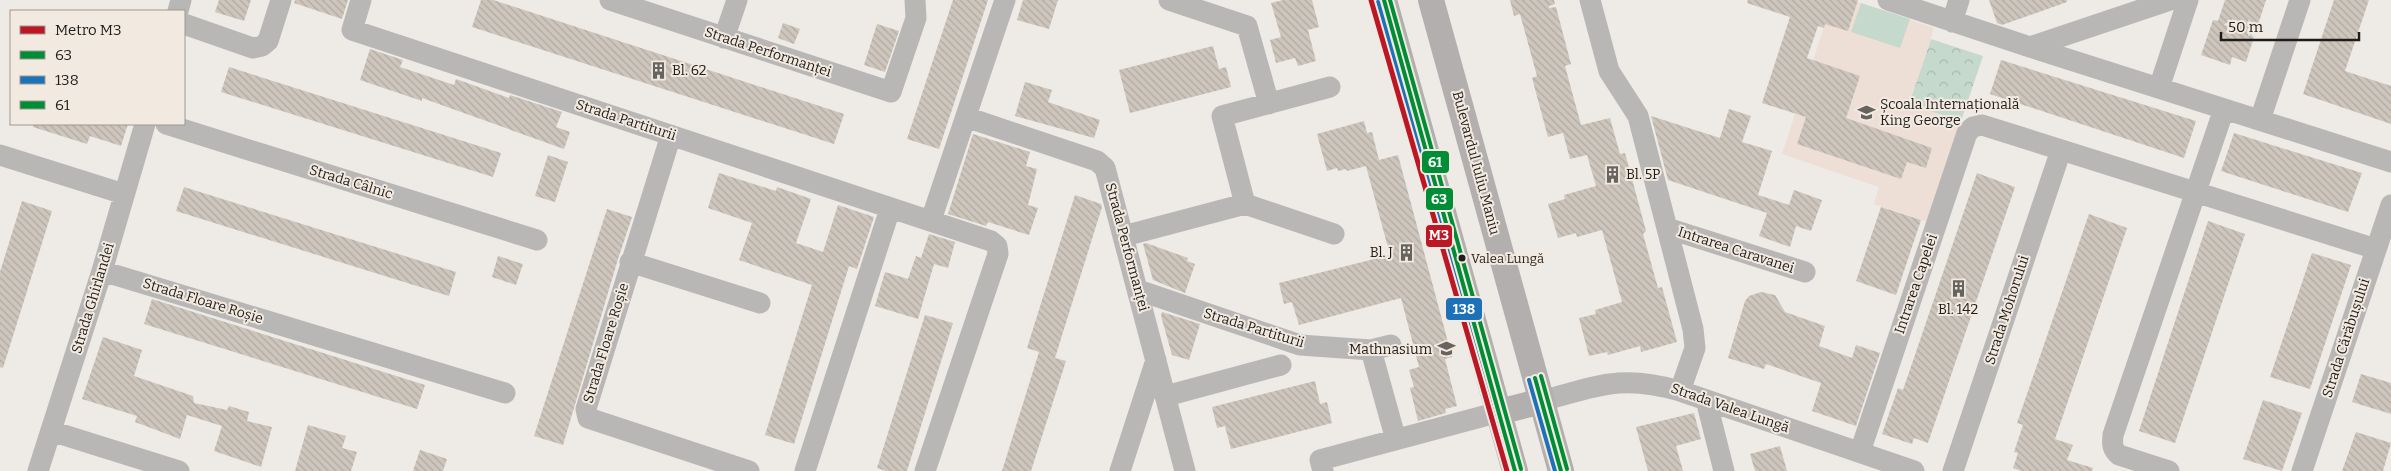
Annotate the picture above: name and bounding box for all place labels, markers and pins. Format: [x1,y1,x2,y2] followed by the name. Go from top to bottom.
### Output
[648,60,668,80] building icon: Bl. 62
[672,62,706,79] place label: Bl. 62
[1880,96,2020,129] place label: Școala Internațională King George
[1856,102,1876,122] school or university icon: Școala Internațională King George
[1602,164,1622,184] building icon: Bl. 5P
[1626,166,1660,183] place label: Bl. 5P
[1397,242,1417,262] building icon: Bl. J
[1370,244,1393,261] place label: Bl. J
[1471,251,1544,266] place label: Valea Lungă
[1457,253,1467,263] marker: Valea Lungă
[1948,279,1968,299] building icon: Bl. 142
[1938,301,1978,318] place label: Bl. 142
[1436,339,1456,359] school or university icon: Mathnasium
[1349,341,1433,358] place label: Mathnasium

